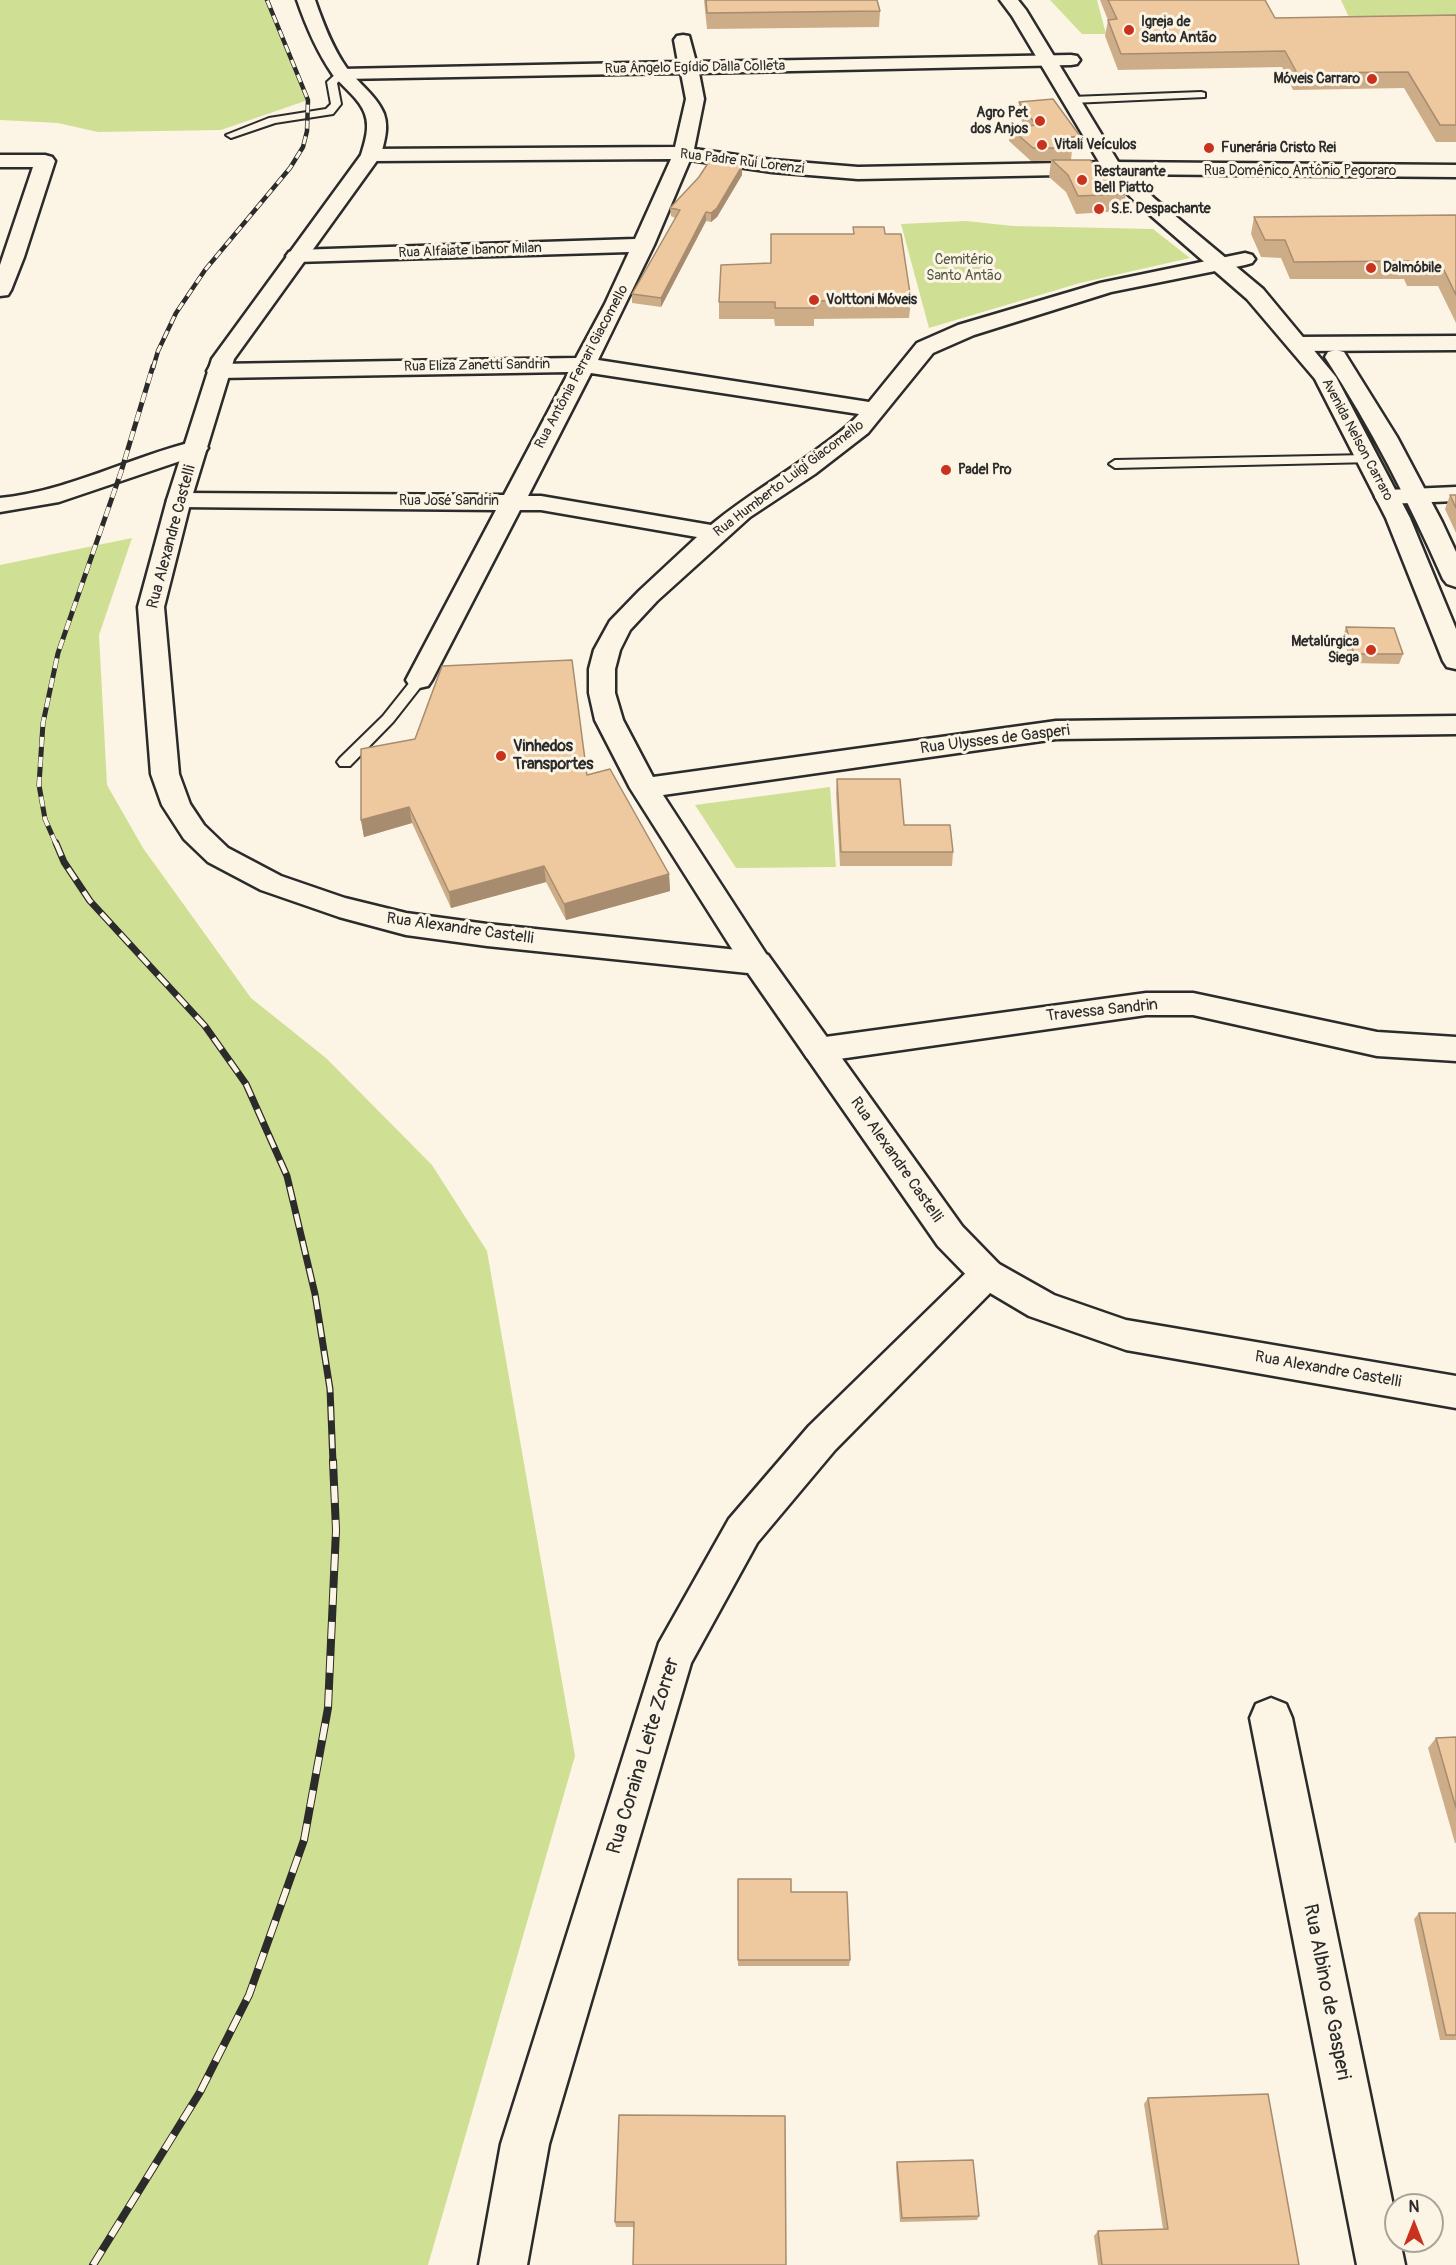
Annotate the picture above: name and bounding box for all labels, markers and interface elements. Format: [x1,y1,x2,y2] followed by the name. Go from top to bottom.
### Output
[1141,14,1216,46] place label: Igreja de Santo Antão
[1122,23,1136,37] marker: Igreja de Santo Antão
[605,58,785,78] street label: Rua Ângelo Egídio Dalla Colleta
[1273,71,1360,87] place label: Móveis Carraro
[1365,72,1379,86] marker: Móveis Carraro
[971,105,1028,138] place label: Agro Pet dos Anjos
[1033,114,1047,128] marker: Agro Pet dos Anjos
[1054,137,1136,153] place label: Vitali Veículos
[1035,138,1049,152] marker: Vitali Veículos
[1221,140,1336,156] place label: Funerária Cristo Rei
[1202,141,1216,155] marker: Funerária Cristo Rei
[679,146,805,178] street label: Rua Padre Rui Lorenzi
[1204,163,1396,179] street label: Rua Domênico Antônio Pegoraro
[1094,164,1166,196] place label: Restaurante Bell Piatto
[1075,173,1089,187] marker: Restaurante Bell Piatto
[1111,201,1211,217] place label: S.E. Despachante
[1092,202,1106,216] marker: S.E. Despachante
[398,240,542,262] street label: Rua Alfaiate Ibanor Milan
[926,252,1002,284] park label: Cemitério Santo Antão
[1383,260,1441,276] place label: Dalmóbile
[1364,261,1378,275] marker: Dalmóbile
[532,282,632,452] street label: Rua Antônia Ferrari Giacomello
[826,292,917,308] place label: Volttoni Móveis
[807,293,821,307] marker: Volttoni Móveis
[404,356,550,376] street label: Rua Eliza Zanetti Sandrin
[1318,376,1396,504] street label: Avenida Nelson Carraro
[711,417,867,541] street label: Rua Humberto Luigi Giacomello
[958,462,1012,478] place label: Padel Pro
[144,463,200,611] street label: Rua Alexandre Castelli
[939,463,953,477] marker: Padel Pro
[399,493,499,509] street label: Rua José Sandrin
[1291,634,1359,666] place label: Metalúrgica Siega
[1364,643,1378,657] marker: Metalúrgica Siega
[919,721,1071,759] street label: Rua Ulysses de Gasperi
[513,737,593,775] place label: Vinhedos Transportes
[494,749,508,763] marker: Vinhedos Transportes
[385,909,535,949] street label: Rua Alexandre Castelli
[1045,996,1159,1026] street label: Travessa Sandrin
[846,1094,946,1226] street label: Rua Alexandre Castelli
[1253,1348,1403,1392] street label: Rua Alexandre Castelli
[603,1655,685,1857] street label: Rua Coraina Leite Zorrer
[1297,1902,1355,2082] street label: Rua Albino de Gasperi
[1384,2193,1444,2253] north arrow
[1409,2197,1419,2217] text: N

